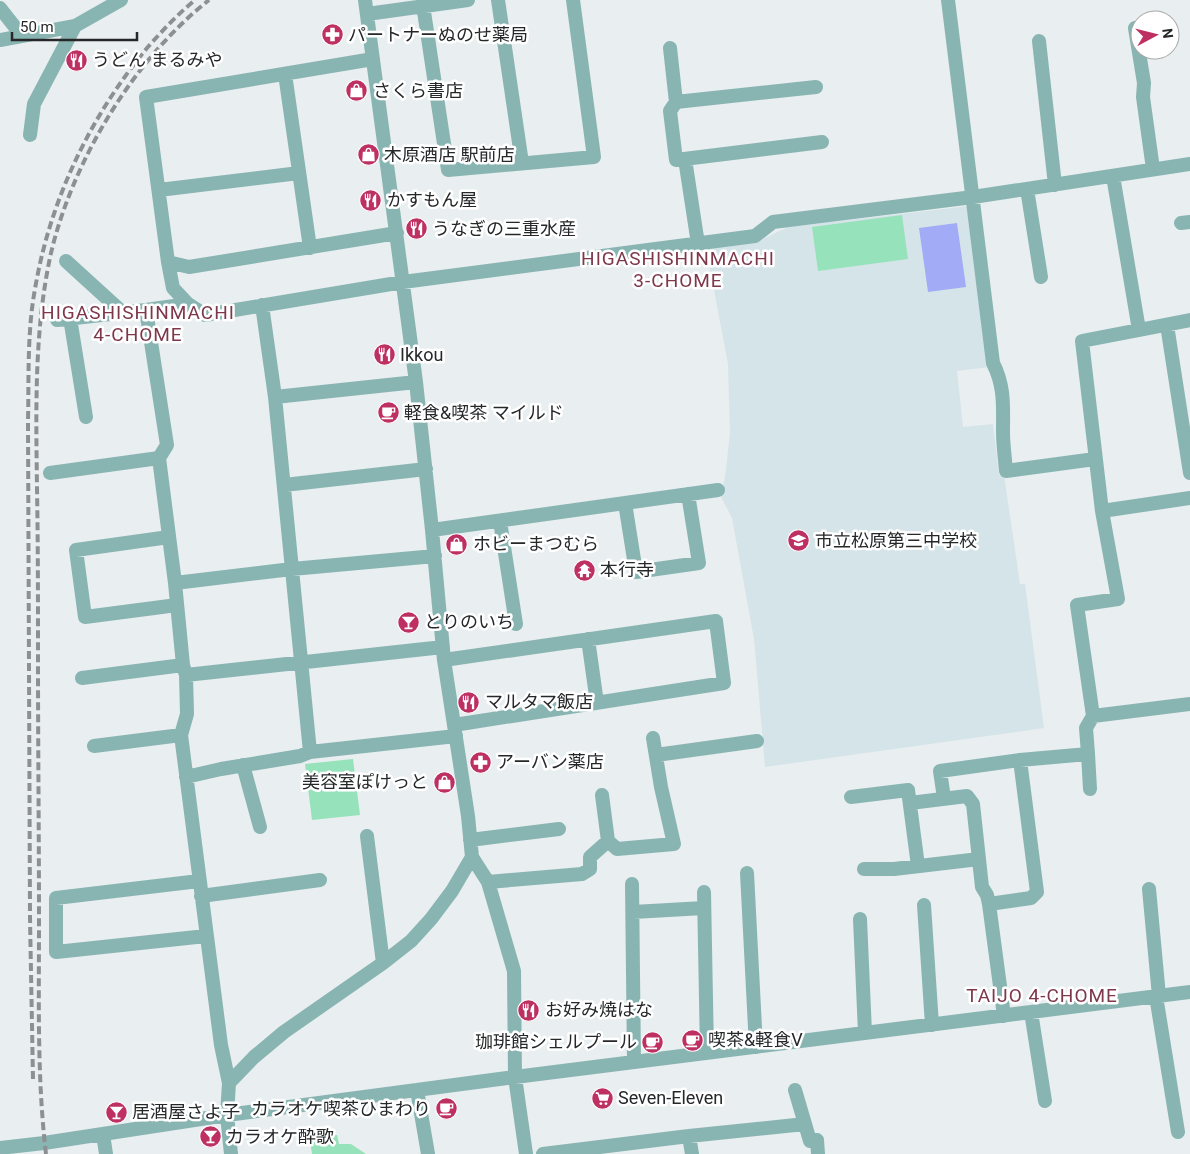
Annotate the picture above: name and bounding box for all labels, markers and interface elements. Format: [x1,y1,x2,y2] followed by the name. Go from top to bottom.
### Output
[12,10,138,42] scale bar
[1130,10,1180,60] north arrow
[20,18,54,36] text: 50 m
[320,23,344,47] pharmacy icon: パートナーぬのせ薬局
[348,24,528,45] place label: パートナーぬのせ薬局
[1159,28,1176,39] text: N
[64,48,88,72] restaurant icon: うどん まるみや
[92,49,222,70] place label: うどん まるみや
[345,79,369,103] shop icon: さくら書店
[373,80,463,101] place label: さくら書店
[356,143,380,167] shop icon: 木原酒店 駅前店
[384,144,514,165] place label: 木原酒店 駅前店
[359,188,383,212] restaurant icon: かすもん屋
[387,189,477,210] place label: かすもん屋
[404,217,428,241] restaurant icon: うなぎの三重水産
[432,218,576,239] place label: うなぎの三重水産
[581,247,775,292] district label: HIGASHISHINMACHI 3-CHOME
[41,301,235,346] district label: HIGASHISHINMACHI 4-CHOME
[372,343,396,367] restaurant icon: Ikkou
[400,344,443,365] place label: Ikkou
[376,401,400,425] cafe icon: 軽食&喫茶 マイルド
[404,402,564,423] place label: 軽食&喫茶 マイルド
[787,529,811,553] school or university icon: 市立松原第三中学校
[815,530,977,551] place label: 市立松原第三中学校
[445,532,469,556] shop icon: ホビーまつむら
[473,533,599,554] place label: ホビーまつむら
[572,558,596,582] temple icon: 本行寺
[600,559,654,580] place label: 本行寺
[396,610,420,634] bar icon: とりのいち
[424,611,514,632] place label: とりのいち
[457,690,481,714] restaurant icon: マルタマ飯店
[485,691,593,712] place label: マルタマ飯店
[468,750,492,774] pharmacy icon: アーバン薬店
[496,751,604,772] place label: アーバン薬店
[432,770,456,794] shop icon: 美容室ぽけっと
[302,771,428,792] place label: 美容室ぽけっと
[966,984,1118,1007] district label: TAIJO 4-CHOME
[517,998,541,1022] restaurant icon: お好み焼はな
[545,999,653,1020] place label: お好み焼はな
[680,1028,704,1052] cafe icon: 喫茶&軽食V
[708,1029,803,1050] place label: 喫茶&軽食V
[641,1030,665,1054] cafe icon: 珈琲館シェルプール
[475,1031,637,1052] place label: 珈琲館シェルプール
[590,1086,614,1110] supermarket icon: Seven-Eleven
[618,1087,723,1108] place label: Seven-Eleven
[435,1097,459,1121] cafe icon: カラオケ喫茶ひまわり
[251,1098,431,1119] place label: カラオケ喫茶ひまわり
[104,1100,128,1124] bar icon: 居酒屋さよ子
[132,1101,240,1122] place label: 居酒屋さよ子
[198,1125,222,1149] bar icon: カラオケ酔歌
[226,1126,334,1147] place label: カラオケ酔歌

